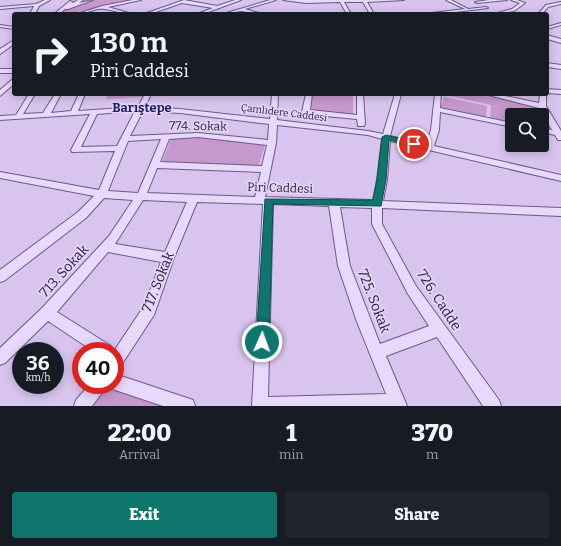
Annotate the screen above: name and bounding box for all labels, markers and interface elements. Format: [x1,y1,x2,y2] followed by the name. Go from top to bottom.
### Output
[90,26,168,59] text: 130 m
[24,28,76,80] icon: right
[90,60,189,82] text: Piri Caddesi
[112,100,172,115] district label: Barıştepe
[240,102,328,124] street label: Çamlıdere Caddesi
[505,108,549,152] map controls
[505,108,549,152] button: search
[169,118,227,134] street label: 774. Sokak
[397,127,431,161] pin
[403,133,425,155] icon: arrive
[247,180,314,196] street label: Piri Caddesi
[36,241,92,301] street label: 713. Sokak
[138,249,178,315] street label: 717. Sokak
[413,266,465,334] street label: 726. Cadde
[354,267,394,335] street label: 725. Sokak
[241,321,283,363] position arrow
[72,342,124,394] speed limit sign: 40
[26,351,50,375] text: 36
[26,372,50,384] text: km/h
[108,419,171,447] text: 22:00
[286,419,297,447] text: 1
[411,419,453,447] text: 370
[119,447,160,462] text: Arrival
[279,447,304,462] text: min
[426,447,438,462] text: m
[12,492,277,538] button: Exit
[285,492,549,538] button: Share

